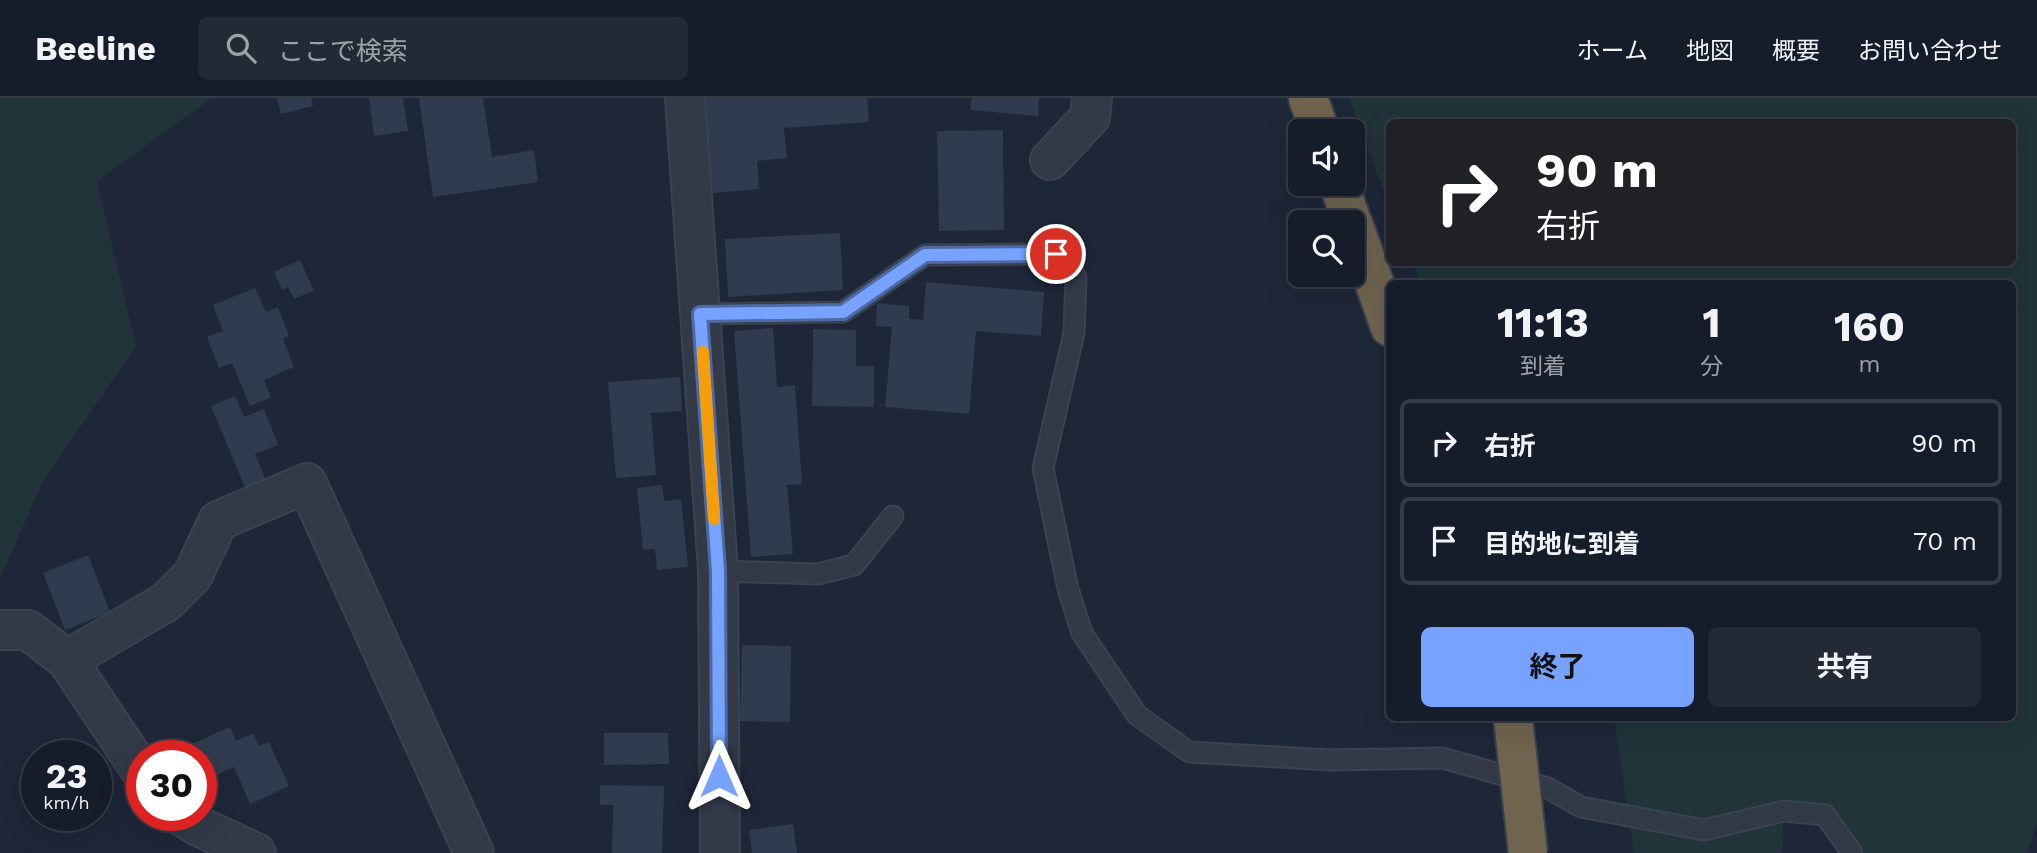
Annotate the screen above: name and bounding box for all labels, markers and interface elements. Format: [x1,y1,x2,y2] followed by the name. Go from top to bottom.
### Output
[198,17,688,80] search box
[35,29,156,68] text: Beeline
[222,29,260,67] icon: search
[278,36,408,66] text: ここで検索
[1577,37,1648,65] text: ホーム
[1686,37,1734,65] text: 地図
[1772,37,1820,65] text: 概要
[1858,37,2002,65] text: お問い合わせ
[1288,119,1365,287] map controls
[1288,119,1365,196] button: sound
[1536,141,1658,199] text: 90 m
[1421,147,1512,238] icon: right
[1536,207,1600,245] text: 右折
[1288,210,1365,287] button: search
[1026,224,1086,284] pin
[1037,235,1075,273] icon: arrive
[1497,298,1589,347] text: 11:13
[1702,298,1720,347] text: 1
[1834,302,1905,351] text: 160
[1859,351,1880,378] text: m
[1520,353,1566,380] text: 到着
[1700,353,1723,380] text: 分
[1425,424,1463,462] icon: right
[1911,428,1977,458] text: 90 m
[1484,431,1536,461] text: 右折
[1425,522,1463,560] icon: arrive
[1913,526,1977,556] text: 70 m
[1484,529,1640,559] text: 目的地に到着
[1421,627,1694,707] button: 終了
[1708,627,1981,707] button: 共有
[682,739,756,813] position arrow
[126,740,217,831] speed limit sign: 30
[46,755,87,797] text: 23
[43,792,90,813] text: km/h

